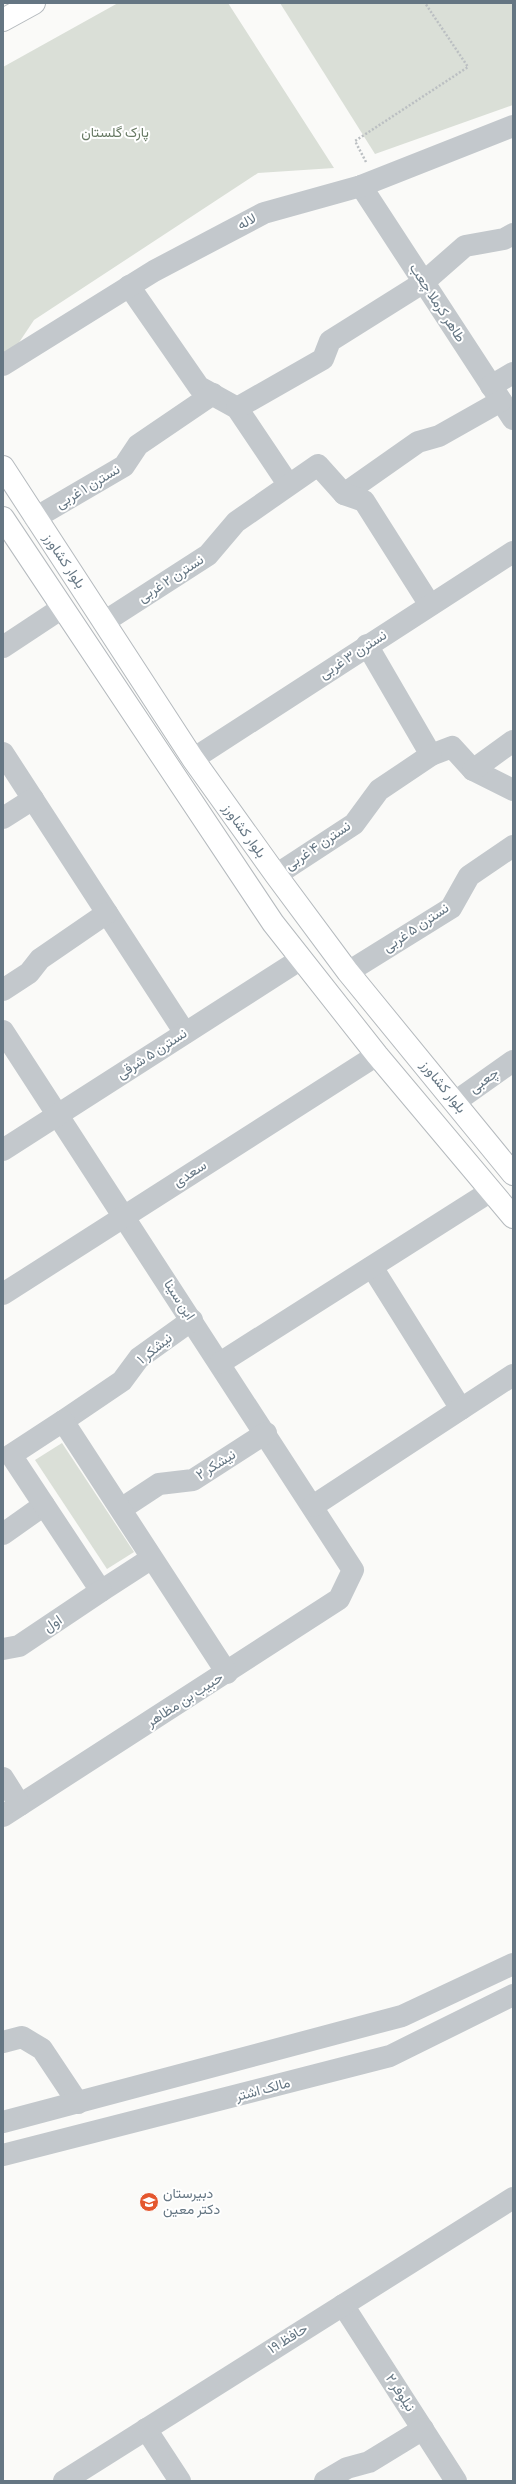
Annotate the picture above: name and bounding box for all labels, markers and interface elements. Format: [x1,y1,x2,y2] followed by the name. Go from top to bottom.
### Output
[81,123,149,143] park label: پارک گلستان
[234,209,260,235] street label: لاله
[404,260,470,346] street label: طاهر کرملا چعب
[52,460,124,514] street label: نسترن ۱ غربی
[38,528,90,593] street label: بلوار کشاورز
[134,550,208,608] street label: نسترن ۲ غربی
[315,626,391,684] street label: نسترن ۳ غربی
[217,799,271,862] street label: بلوار کشاورز
[281,817,355,875] street label: نسترن ۴ غربی
[379,898,453,958] street label: نسترن ۵ غربی
[113,1024,191,1084] street label: نسترن ۵ شرقی
[415,1055,471,1118] street label: بلوار کشاورز
[465,1063,503,1099] street label: چعبی
[169,1156,211,1192] street label: سعدی
[158,1276,200,1324] street label: ابن سینا
[133,1329,177,1369] street label: نیشکر ۱
[192,1445,240,1485] street label: نیشکر ۲
[40,1611,66,1637] street label: اول
[142,1668,227,1733] street label: حبیب بن مظاهر
[232,2073,293,2107] street label: مالک اشتر
[163,2184,220,2220] place label: دبیرستان دکتر معین
[138,2191,160,2213] school or university icon: دبیرستان دکتر معین
[264,2319,312,2359] street label: حافظ ۱۹
[380,2370,420,2416] street label: نیلوفر ۲

